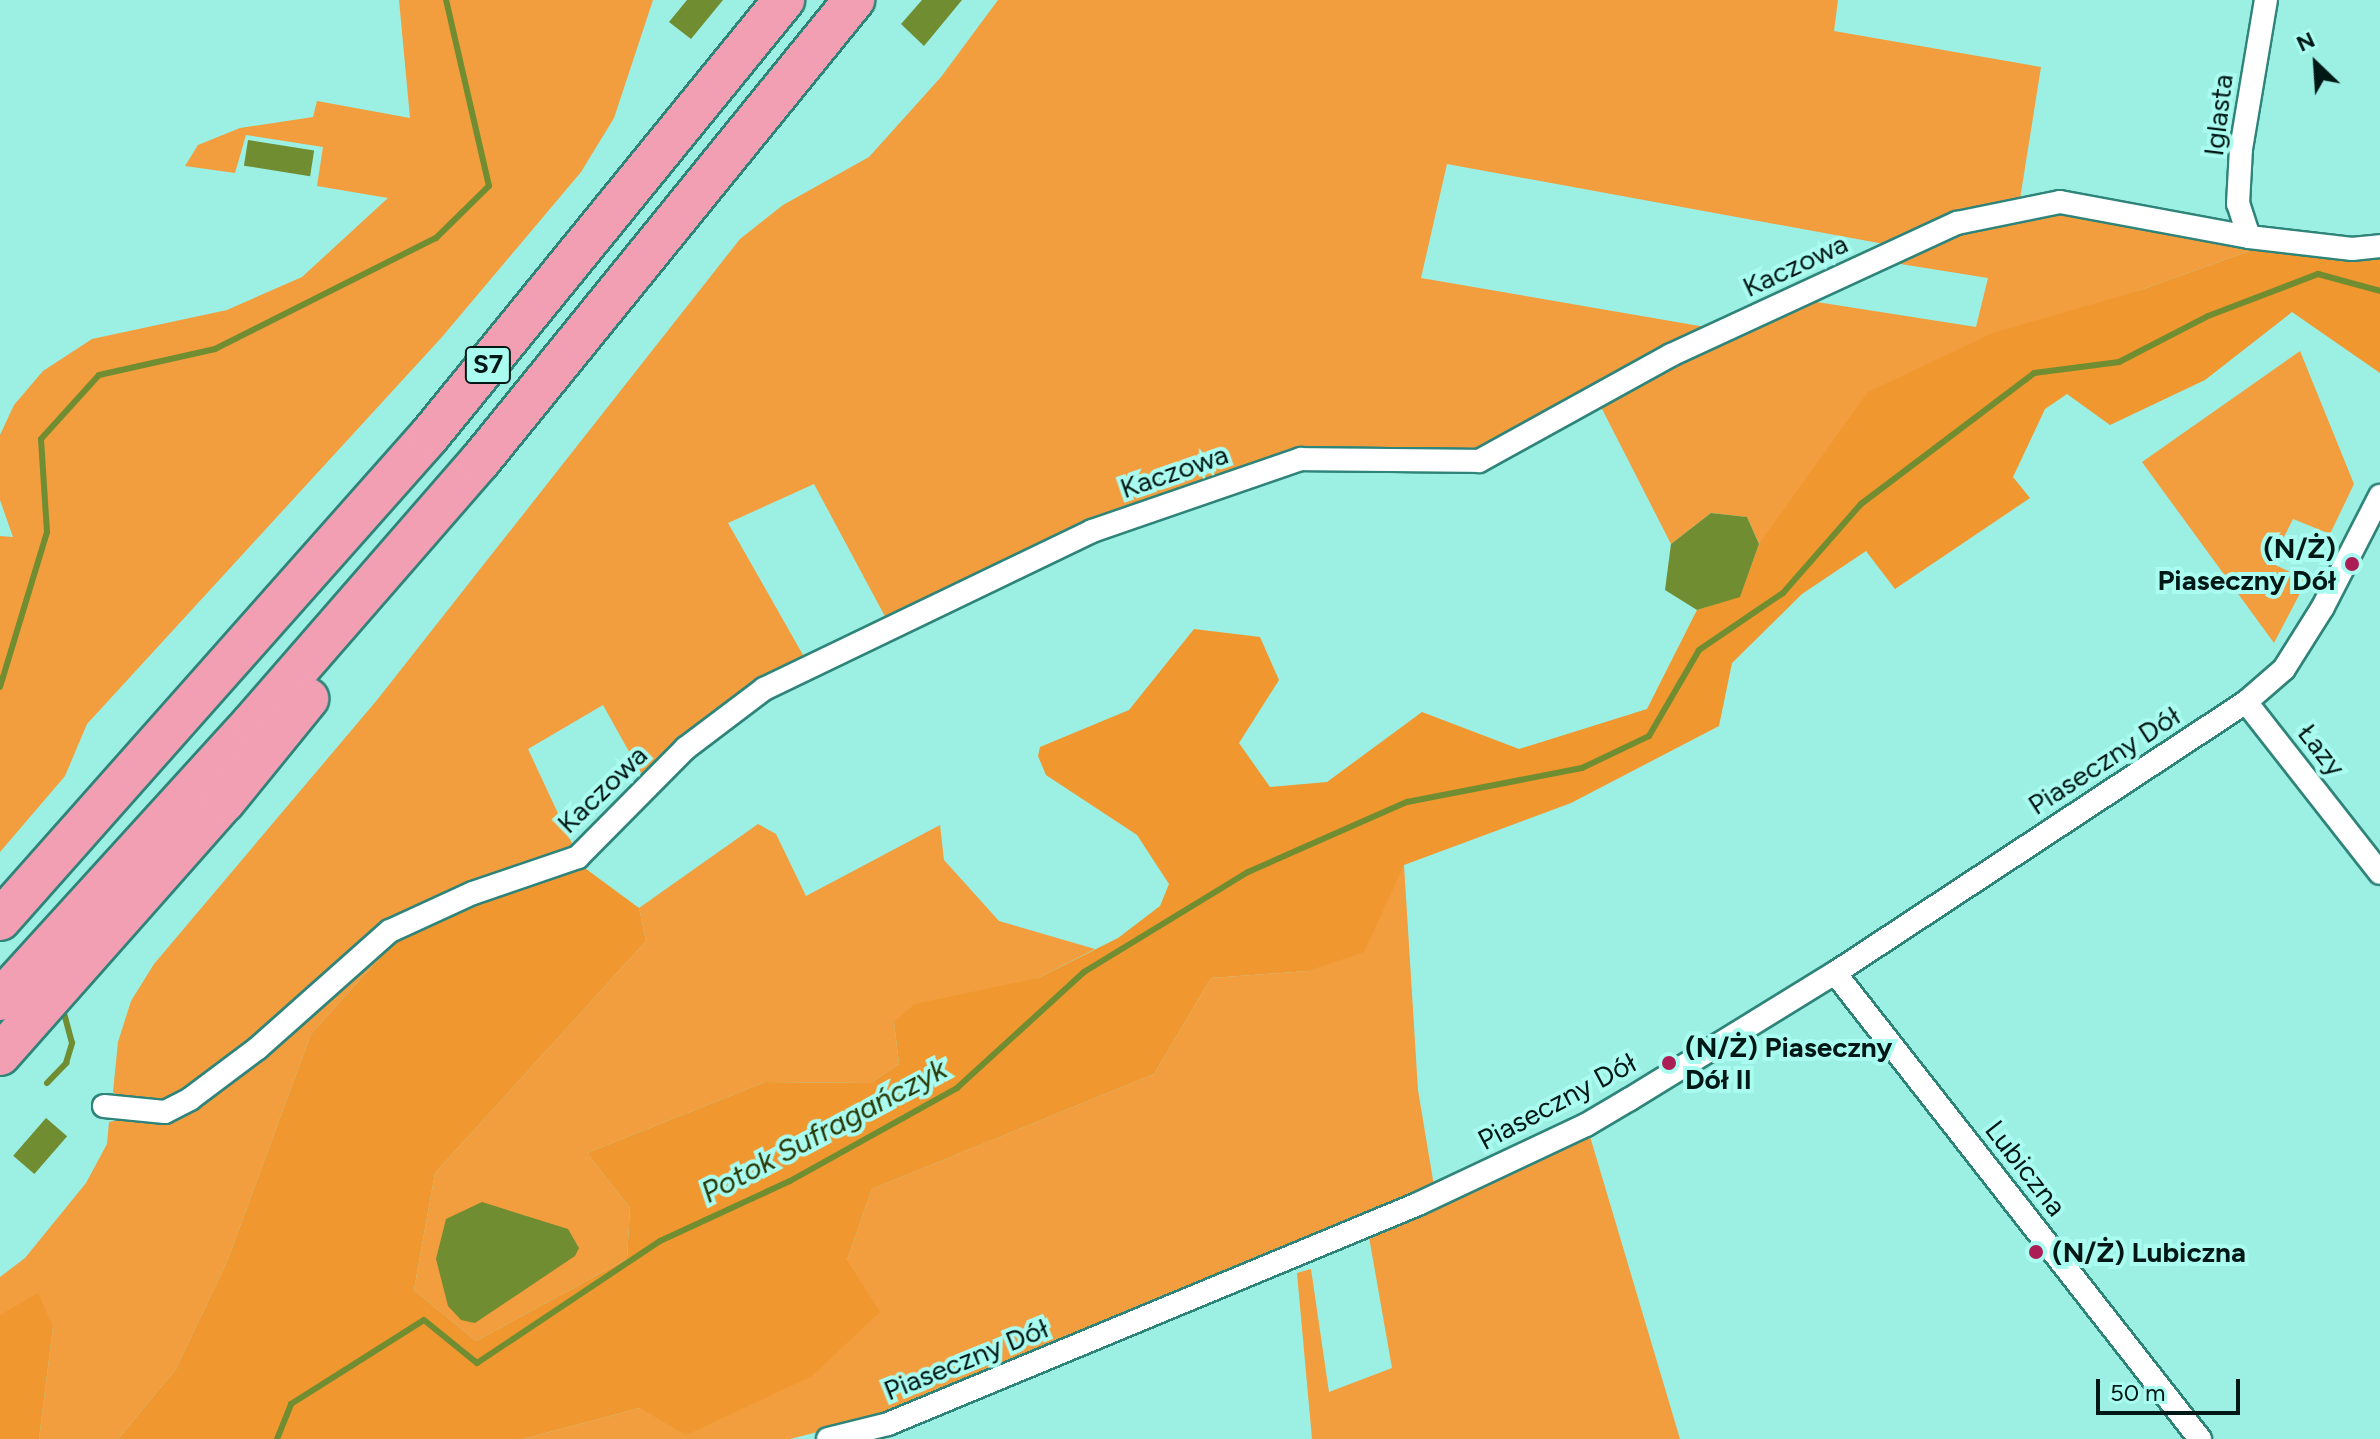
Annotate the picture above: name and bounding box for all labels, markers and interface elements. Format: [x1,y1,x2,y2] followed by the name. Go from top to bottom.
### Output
[2276,24,2356,104] north arrow
[2292,26,2319,58] text: N
[2196,72,2240,158] street label: Iglasta
[1737,226,1853,304] street label: Kaczowa
[464,343,512,387] road number: S7
[1116,437,1232,505] street label: Kaczowa
[2157,531,2336,597] place label: (N/Ż) Piaseczny Dół
[2343,555,2361,573] marker: (N/Ż) Piaseczny Dół
[2022,698,2186,822] street label: Piaseczny Dół
[2291,717,2353,783] street label: Łazy
[550,738,654,840] street label: Kaczowa
[1685,1030,1892,1096] place label: (N/Ż) Piaseczny Dół II
[1472,1045,1642,1157] street label: Piaseczny Dół
[695,1051,953,1211] water label: Potok Sufragańczyk
[1660,1054,1678,1072] marker: (N/Ż) Piaseczny Dół II
[1978,1114,2074,1222] street label: Lubiczna
[2052,1235,2246,1269] place label: (N/Ż) Lubiczna
[2027,1243,2045,1261] marker: (N/Ż) Lubiczna
[879,1311,1053,1407] street label: Piaseczny Dół
[2100,1363,2244,1413] scale bar
[2110,1378,2166,1407] text: 50 m

